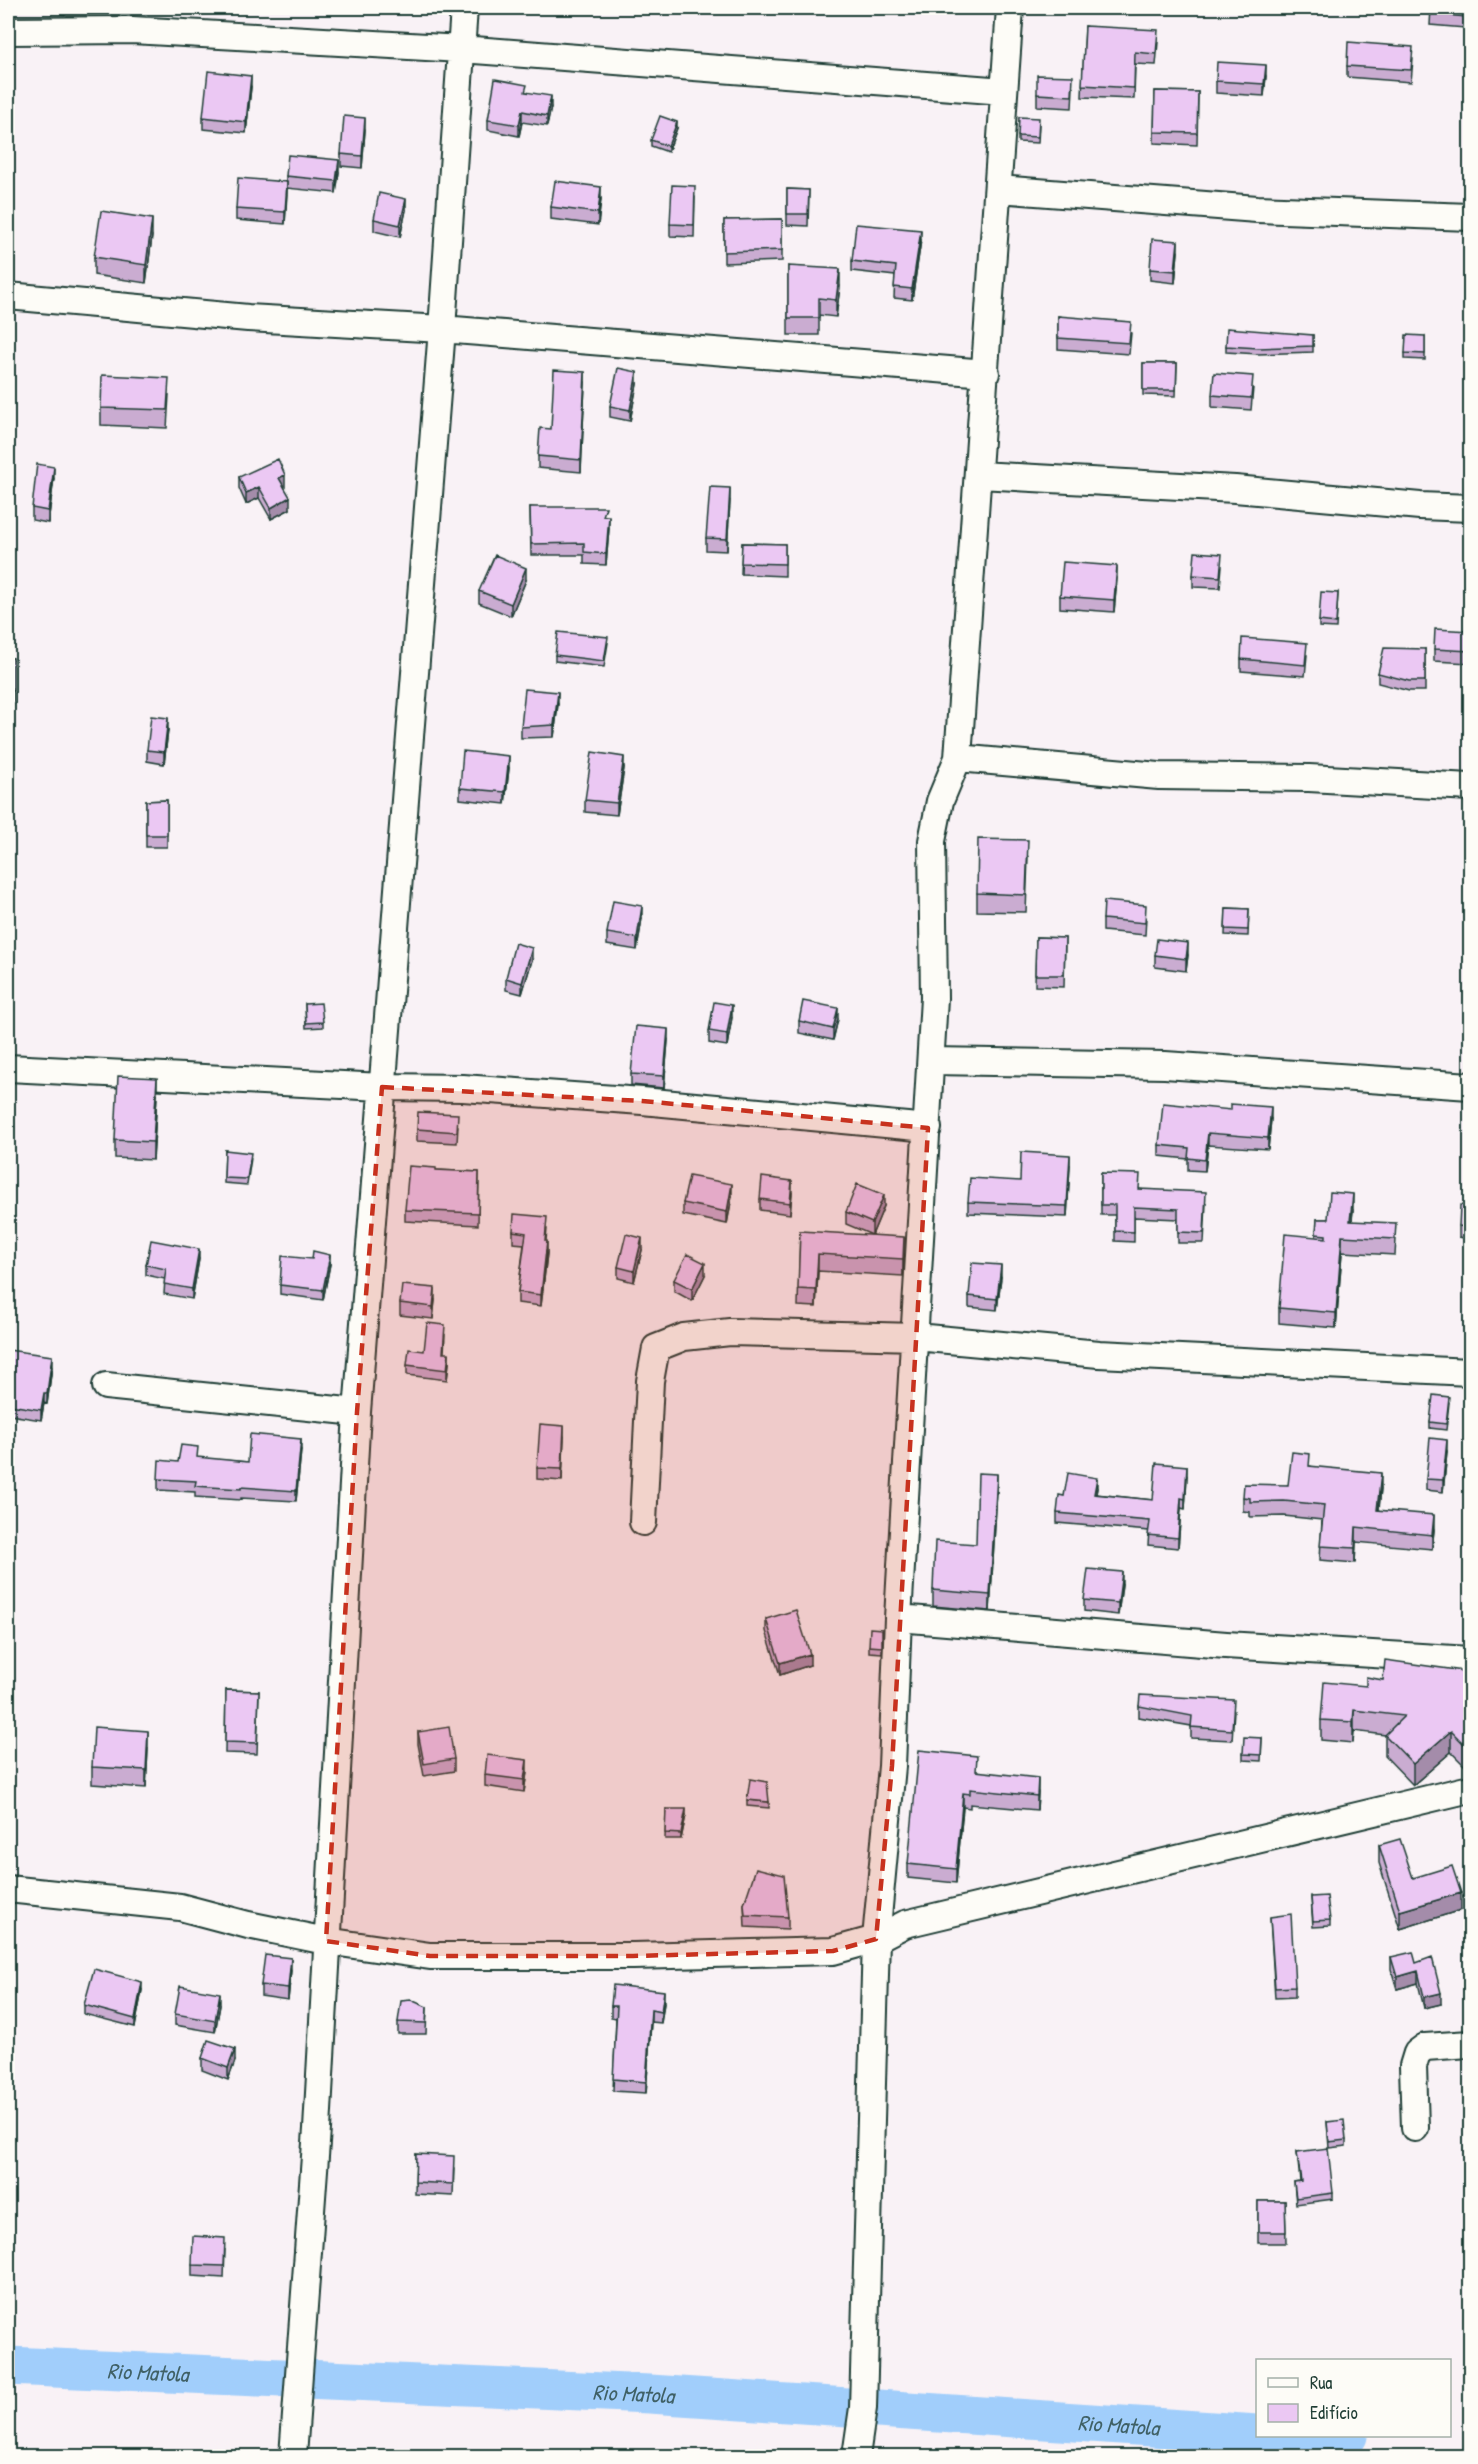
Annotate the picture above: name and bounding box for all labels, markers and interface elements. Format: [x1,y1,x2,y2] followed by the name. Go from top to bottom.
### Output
[106,2355,192,2389] water label: Rio Matola
[1256,2359,1451,2437] legend
[1310,2370,1332,2395] text: Rua
[592,2377,677,2411] water label: Rio Matola
[1310,2400,1358,2425] text: Edifício
[1077,2407,1162,2443] water label: Rio Matola

